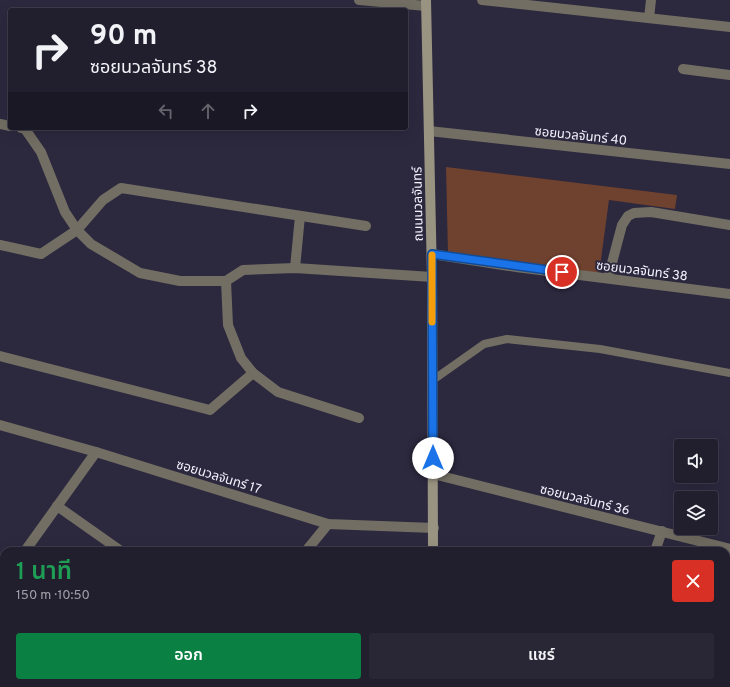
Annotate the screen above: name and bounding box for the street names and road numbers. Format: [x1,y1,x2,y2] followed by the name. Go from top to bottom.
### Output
[534,124,628,150] street label: ซอยนวลจันทร์ 40
[410,166,428,241] street label: ถนนนวลจันทร์
[595,258,689,286] street label: ซอยนวลจันทร์ 38
[174,457,263,498] street label: ซอยนวลจันทร์ 17
[538,482,631,520] street label: ซอยนวลจันทร์ 36

